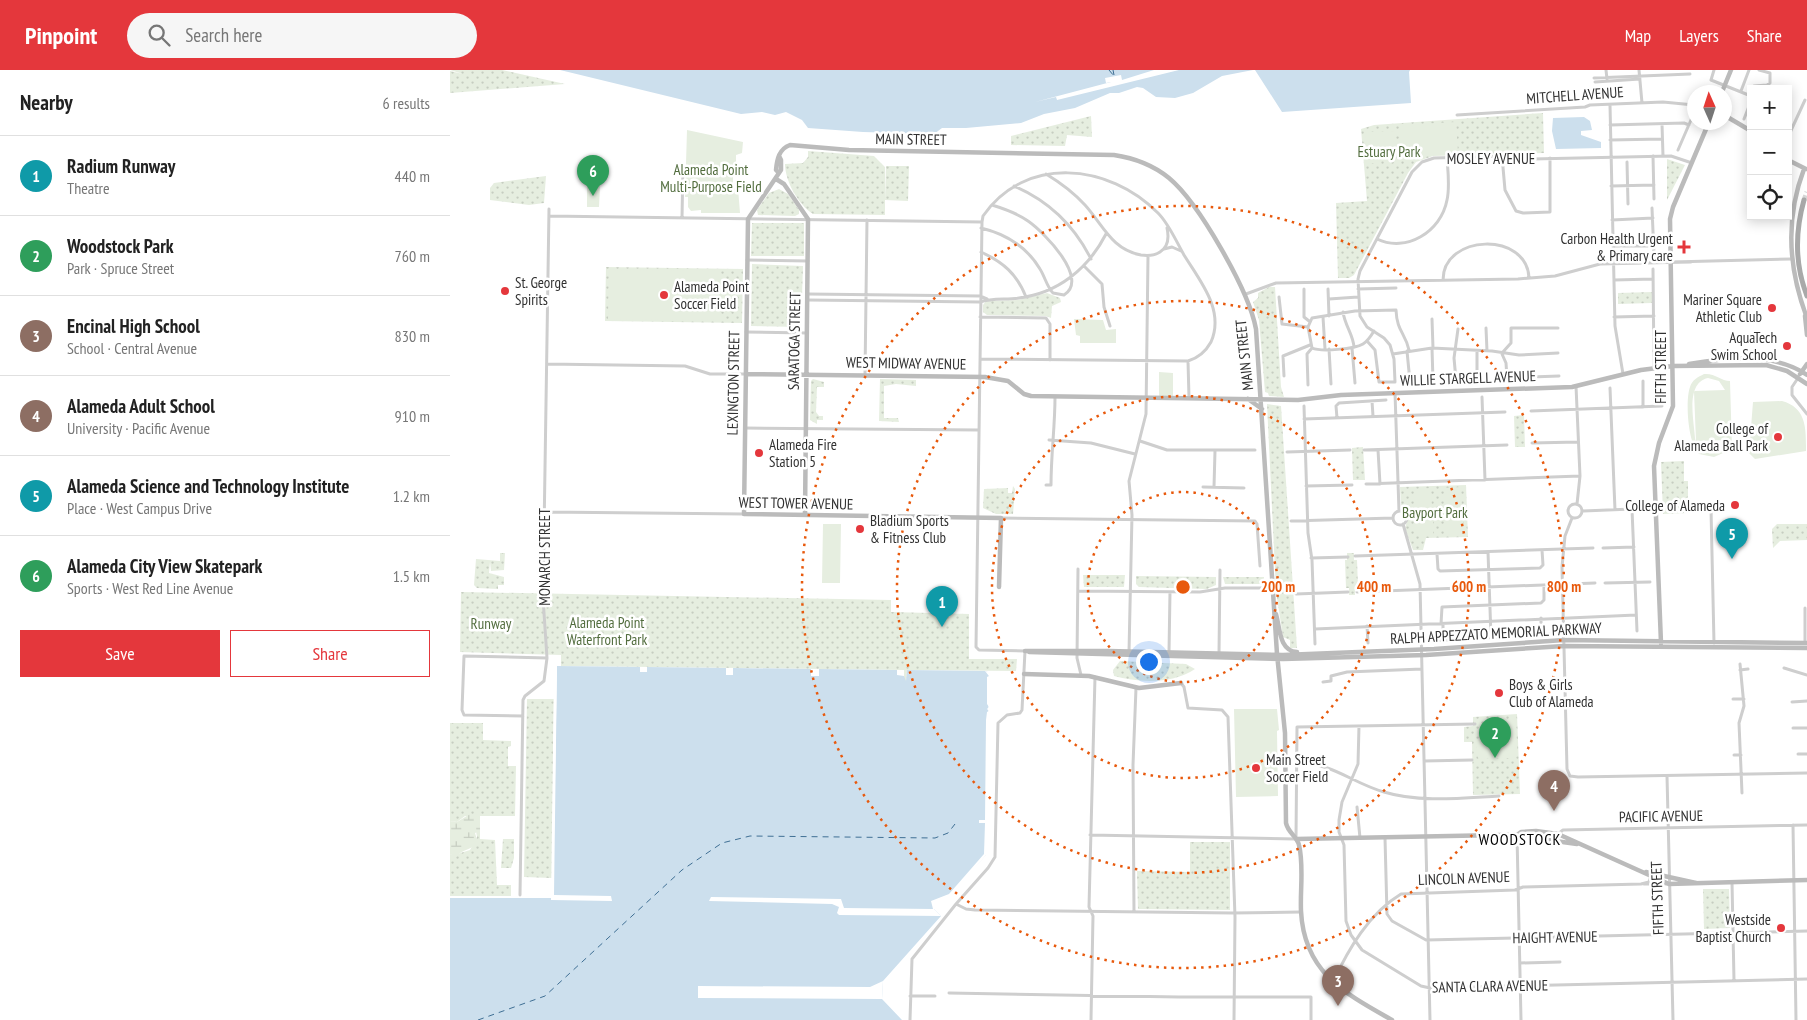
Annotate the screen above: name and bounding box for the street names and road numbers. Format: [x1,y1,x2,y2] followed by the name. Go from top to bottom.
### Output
[1526,82,1624,108] street label: MITCHELL AVENUE
[875,129,947,149] street label: MAIN STREET
[1447,149,1535,168] street label: MOSLEY AVENUE
[784,292,804,390] street label: SARATOGA STREET
[1231,318,1257,391] street label: MAIN STREET
[723,330,743,435] street label: LEXINGTON STREET
[1651,330,1670,404] street label: FIFTH STREET
[846,352,966,374] street label: WEST MIDWAY AVENUE
[1400,366,1536,390] street label: WILLIE STARGELL AVENUE
[738,492,854,514] street label: WEST TOWER AVENUE
[535,508,554,606] street label: MONARCH STREET
[1390,618,1603,648] street label: RALPH APPEZZATO MEMORIAL PARKWAY
[1619,806,1703,826] street label: PACIFIC AVENUE
[1646,861,1668,935] street label: FIFTH STREET
[1418,867,1510,889] street label: LINCOLN AVENUE
[1512,927,1598,947] street label: HAIGHT AVENUE
[1432,975,1548,997] street label: SANTA CLARA AVENUE

